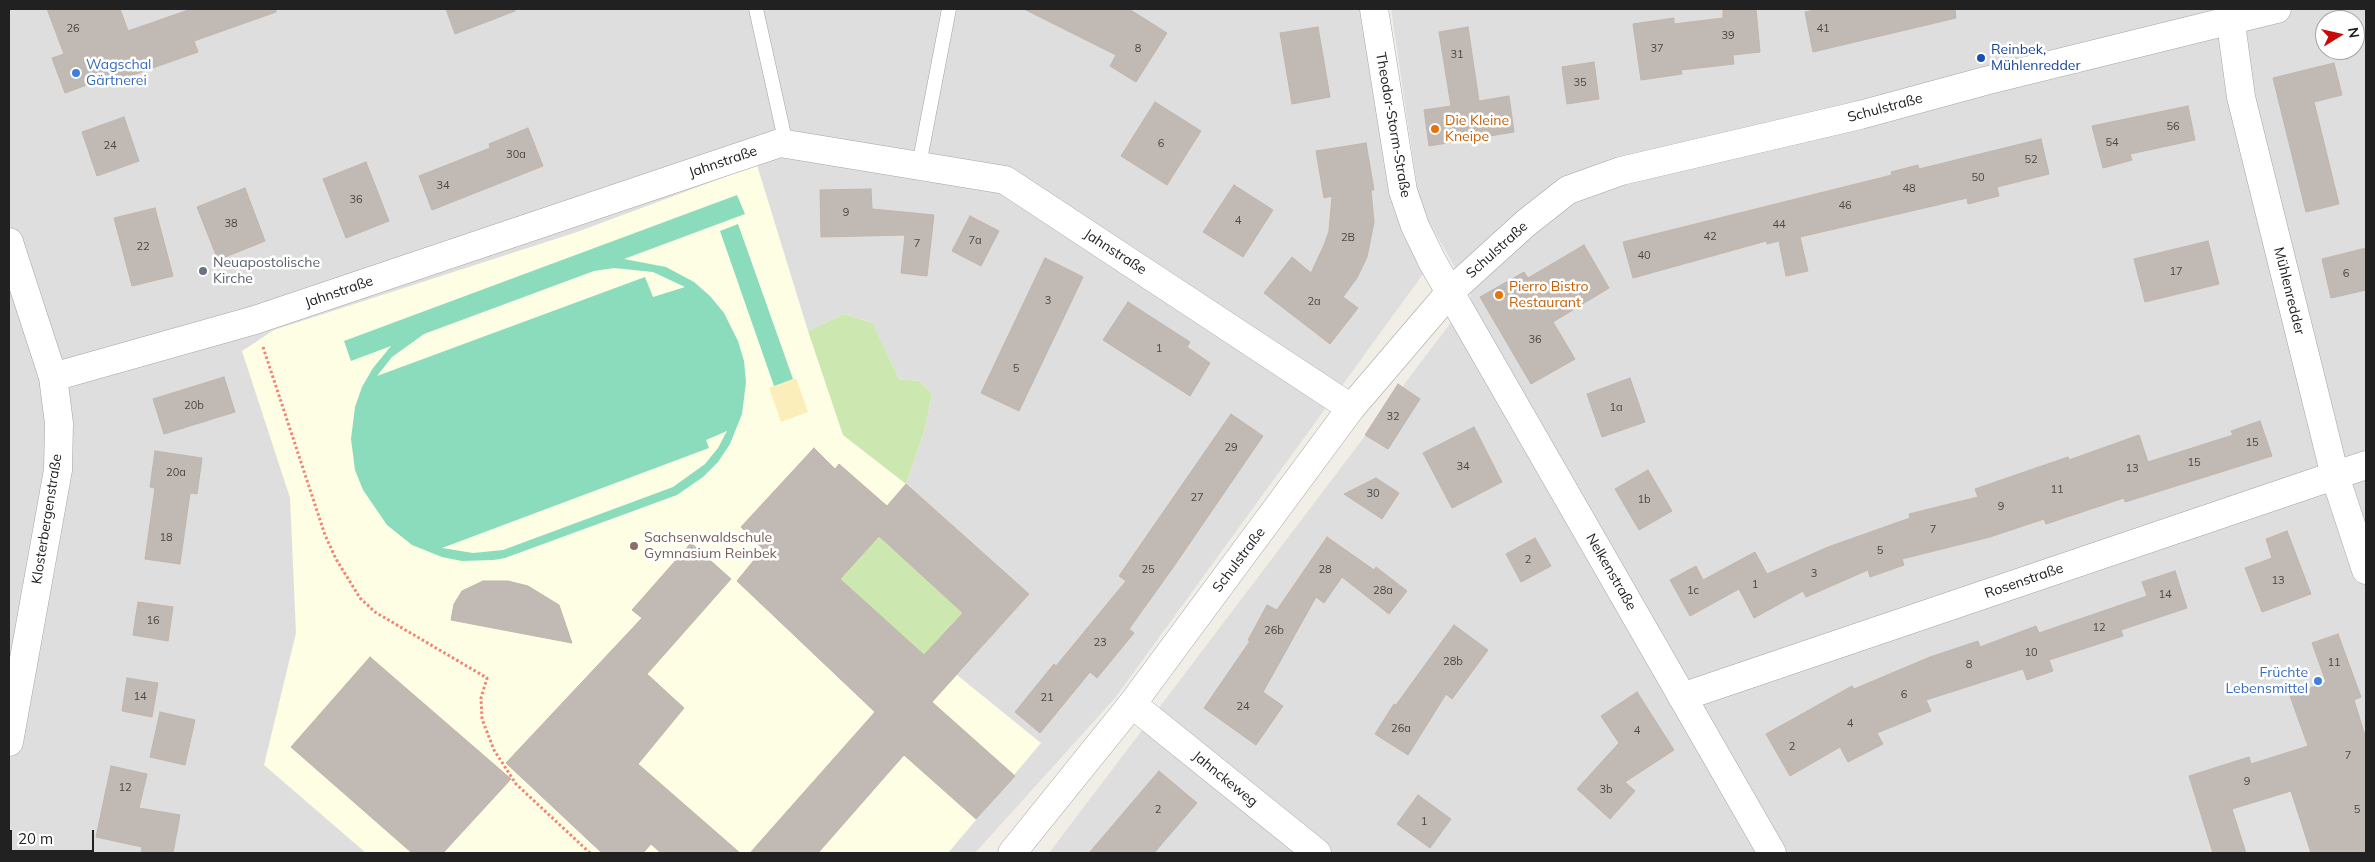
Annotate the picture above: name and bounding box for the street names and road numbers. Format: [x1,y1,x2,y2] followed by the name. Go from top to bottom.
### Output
[1372,51,1414,199] street label: Theodor-Storm-Straße
[1846,90,1924,126] street label: Schulstraße
[687,142,759,182] street label: Jahnstraße
[1463,218,1531,282] street label: Schulstraße
[1081,226,1149,278] street label: Jahnstraße
[2270,246,2308,336] street label: Mühlenredder
[303,272,375,312] street label: Jahnstraße
[28,453,66,585] street label: Klosterbergenstraße
[1209,524,1269,596] street label: Schulstraße
[1582,531,1640,613] street label: Nelkenstraße
[1983,560,2065,602] street label: Rosenstraße
[1189,748,1261,810] street label: Jahnckeweg

